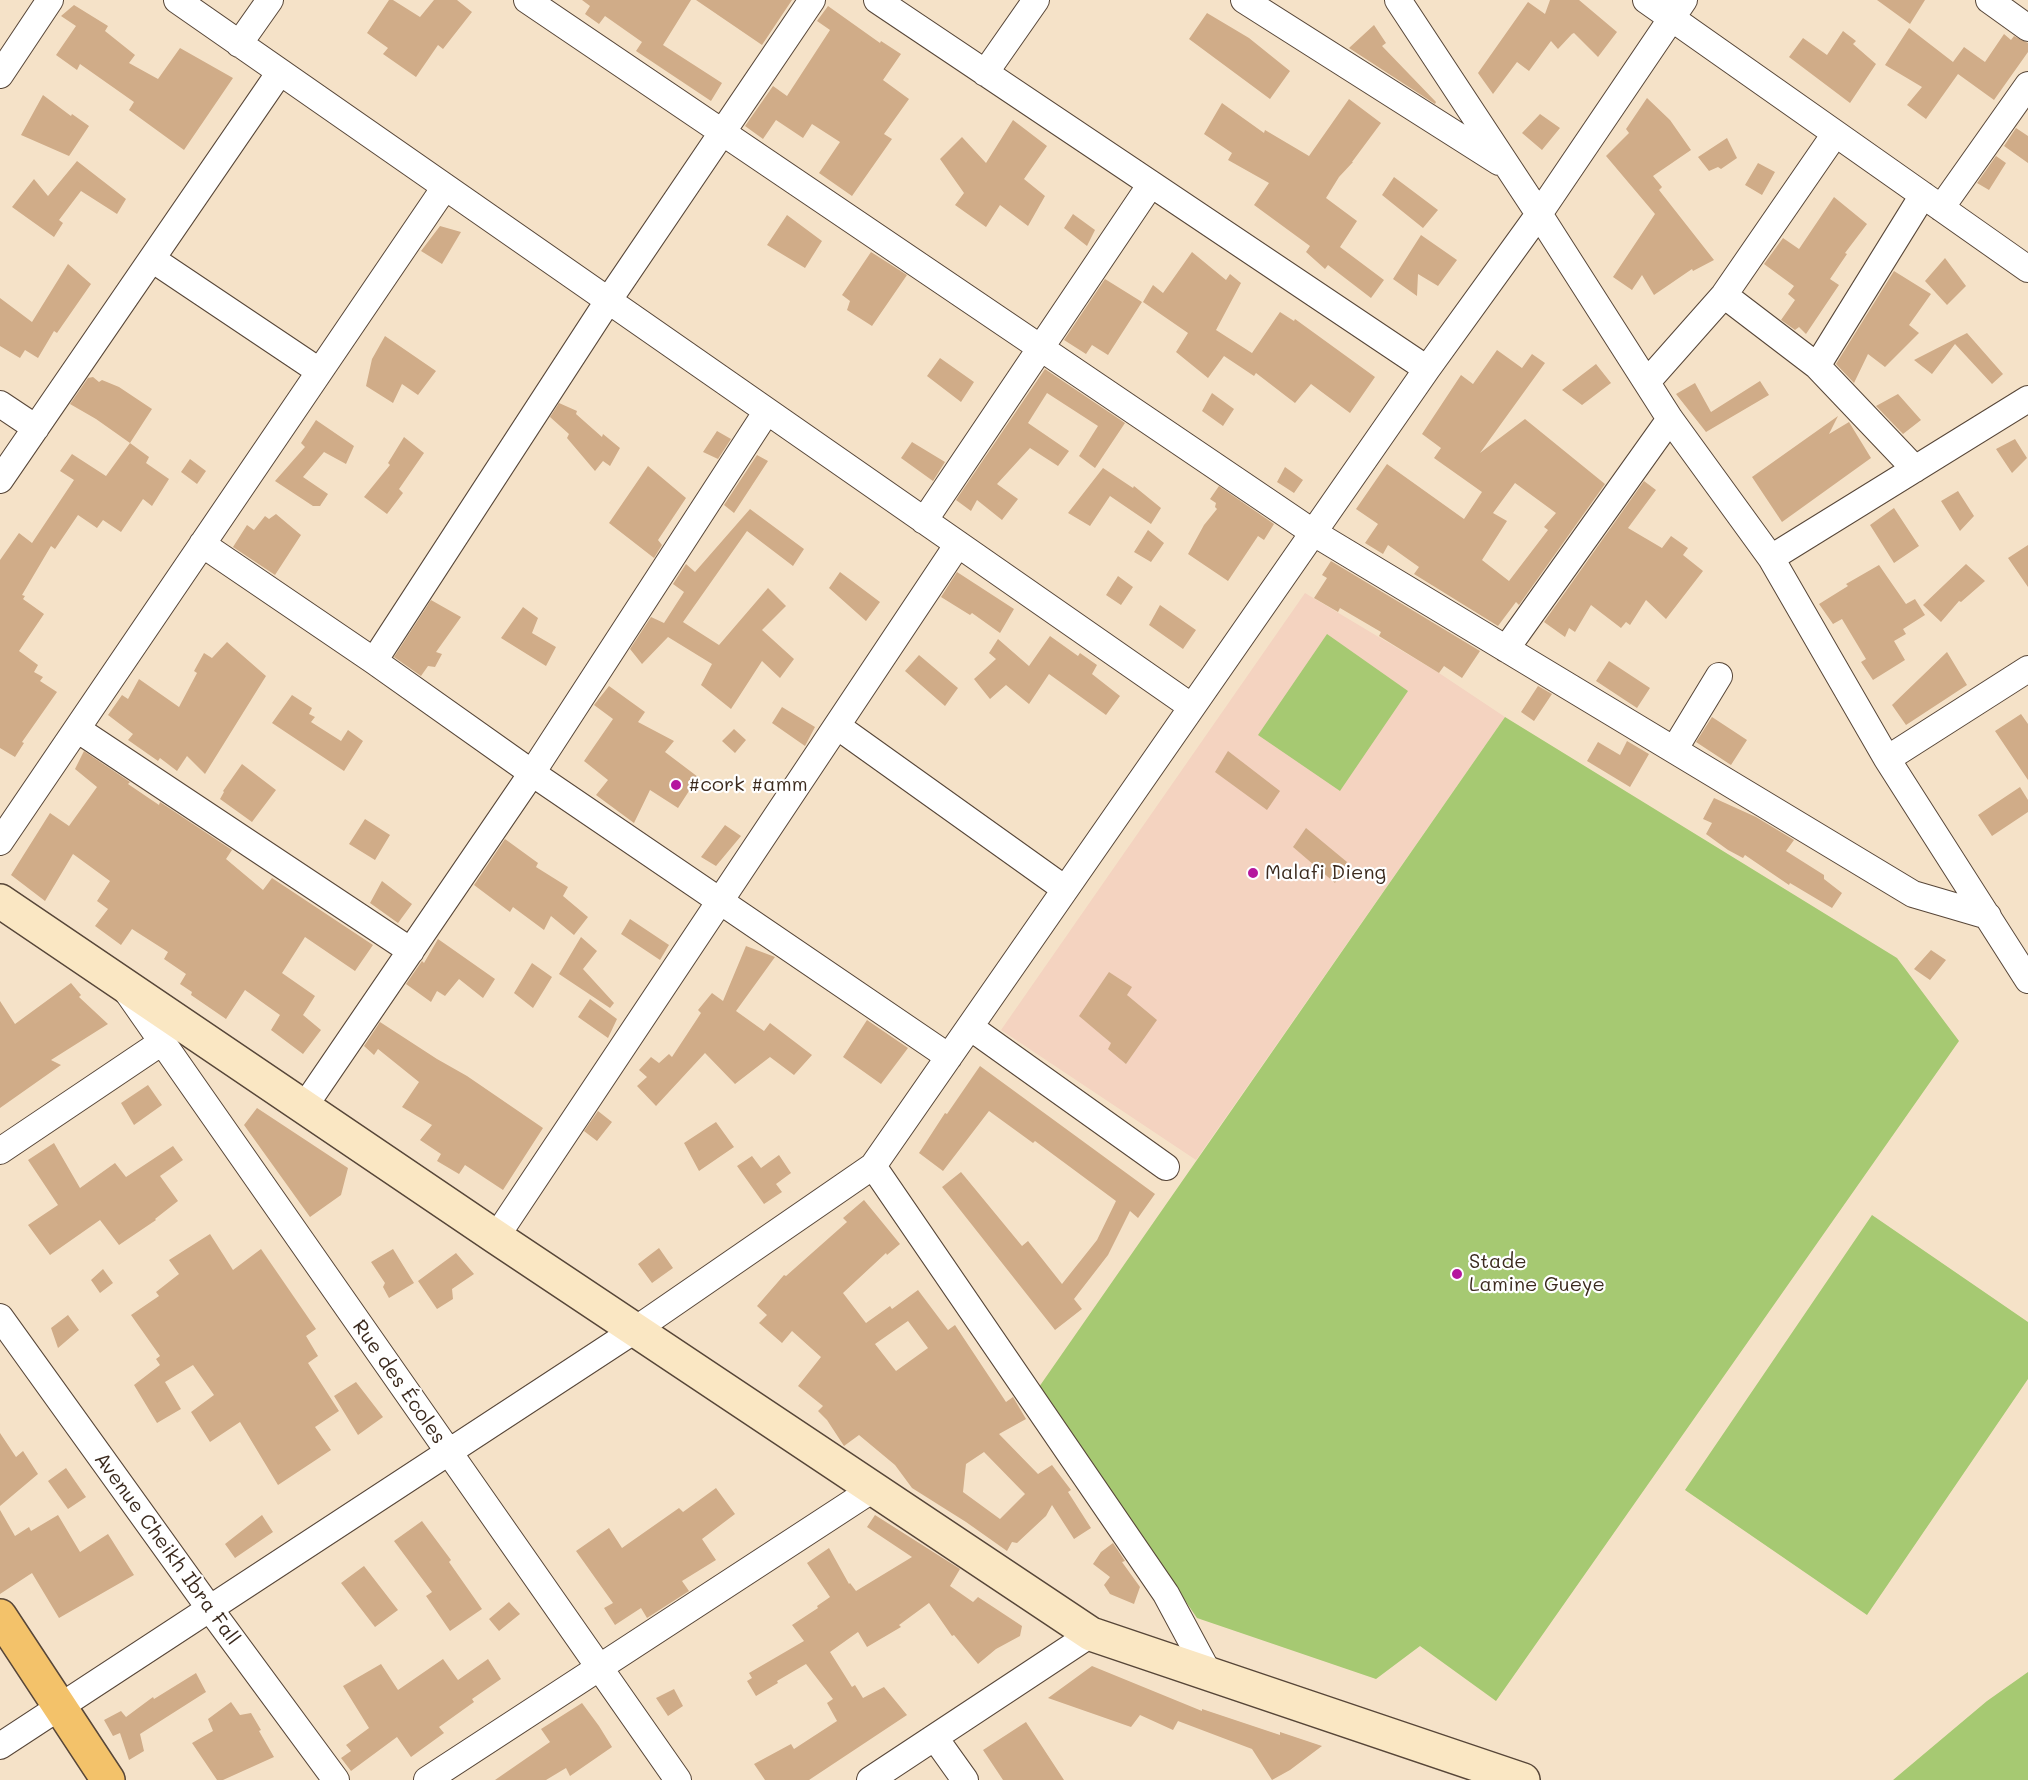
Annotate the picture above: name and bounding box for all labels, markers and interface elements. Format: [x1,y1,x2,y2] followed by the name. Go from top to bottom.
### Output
[688,773,808,797] place label: #cork #amm
[669,778,683,792] marker: #cork #amm
[1265,861,1386,885] place label: Malafi Dieng
[1246,866,1260,880] marker: Malafi Dieng
[1469,1250,1605,1297] place label: Stade Lamine Gueye
[1450,1267,1464,1281] marker: Stade Lamine Gueye
[347,1315,451,1449] street label: Rue des Écoles
[89,1448,245,1650] street label: Avenue Cheikh Ibra Fall

